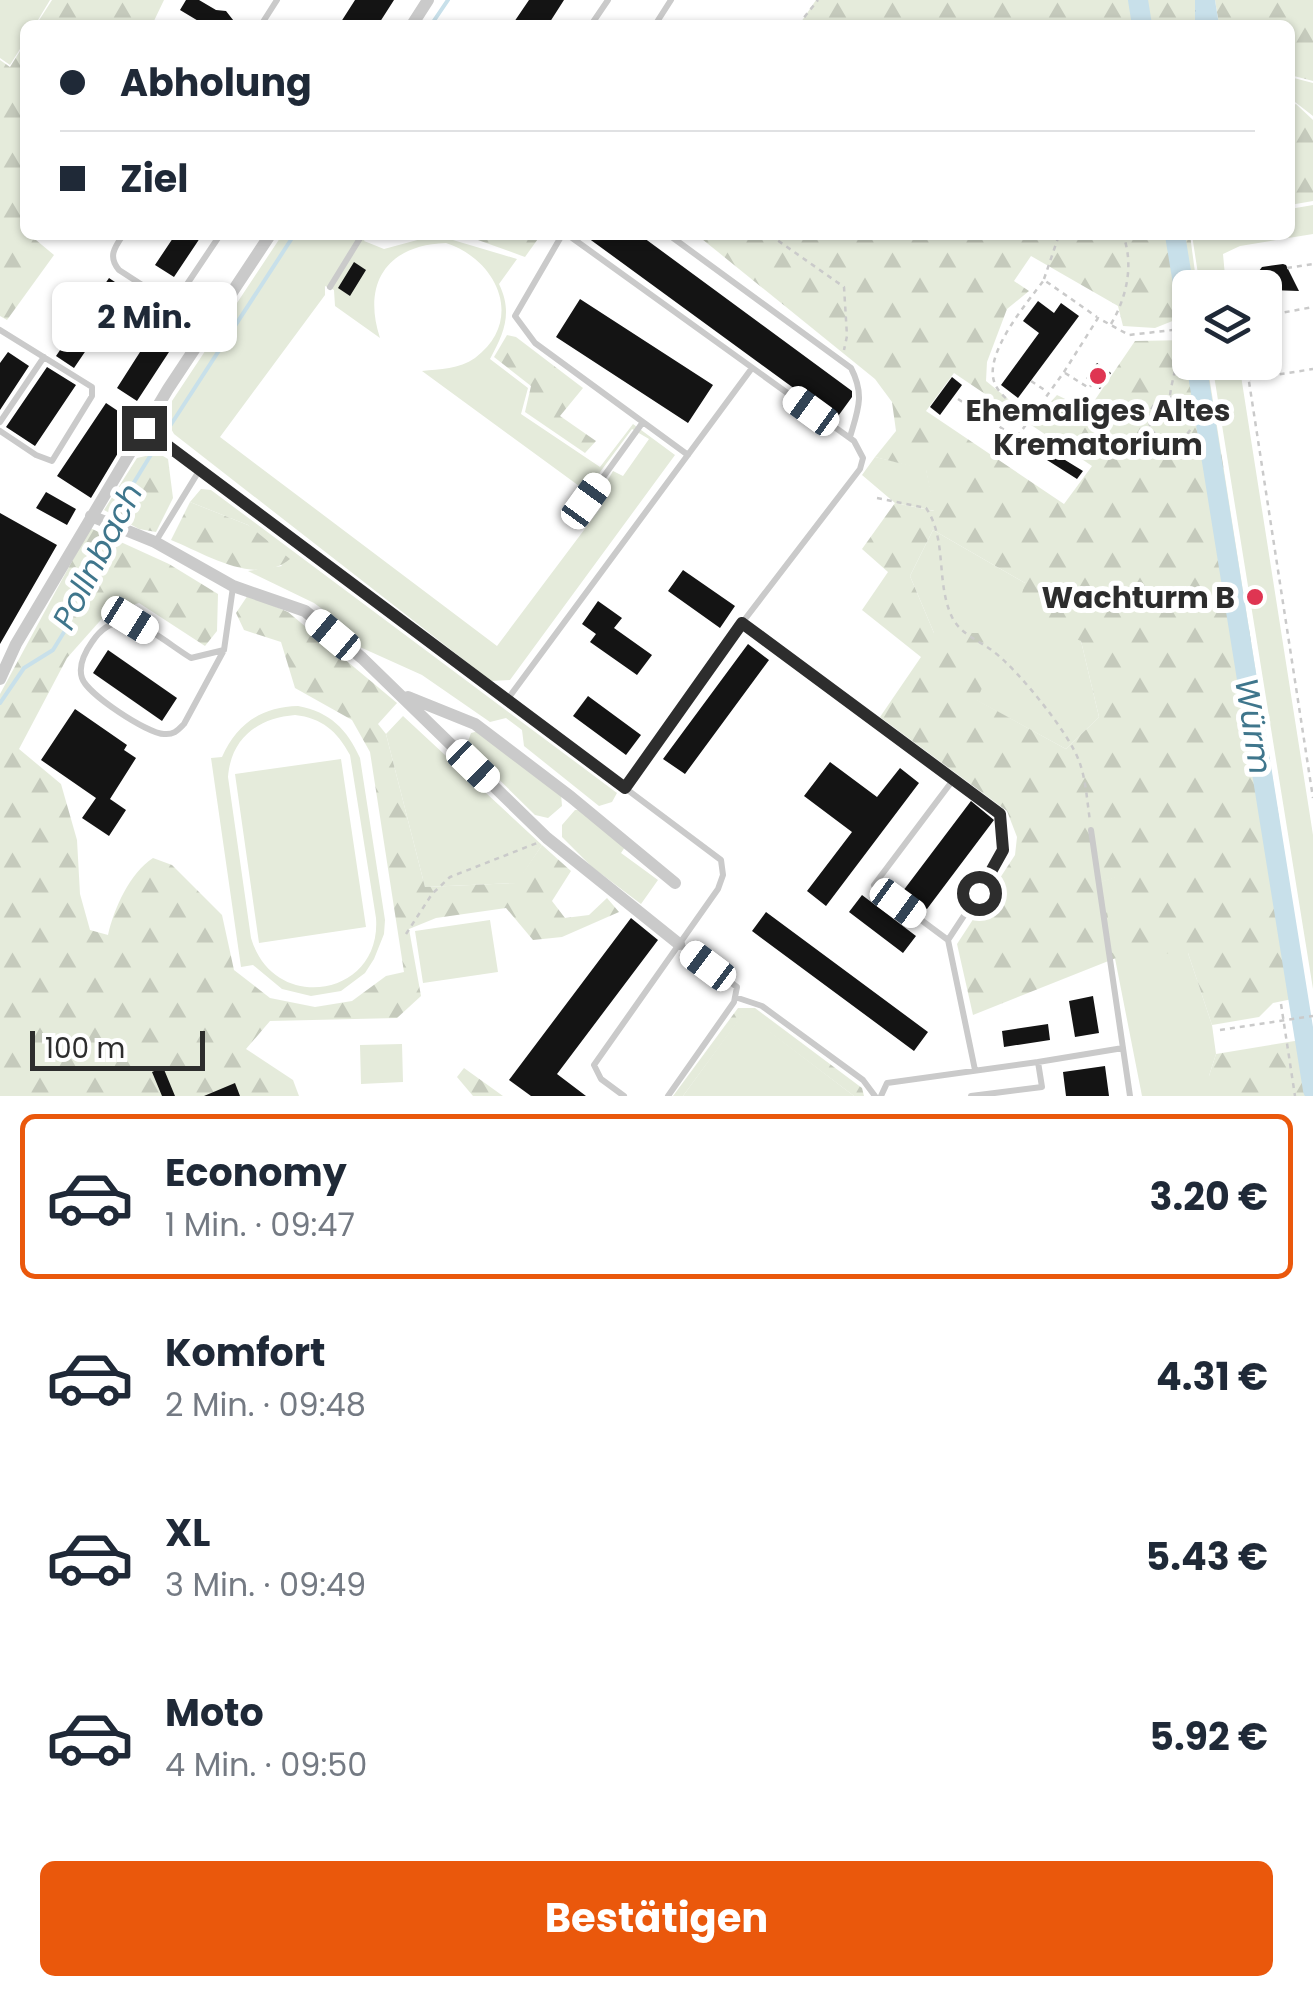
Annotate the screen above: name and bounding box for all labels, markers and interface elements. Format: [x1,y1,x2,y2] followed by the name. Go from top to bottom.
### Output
[120,56,312,109] text: Abholung
[120,152,188,205] text: Ziel
[1172,270,1282,380] map controls
[1172,270,1282,380] button: layers
[52,283,236,353] callout: 2 Min.
[97,294,192,339] text: 2 Min.
[1087,365,1109,387] marker: Ehemaliges Altes Krematorium
[778,381,844,441] car
[965,389,1231,466] place label: Ehemaliges Altes Krematorium
[122,406,167,451] route end
[556,468,616,534] car
[41,475,153,637] water label: Pollnbach
[1042,576,1235,619] place label: Wachturm B
[1244,586,1266,608] marker: Wachturm B
[97,591,163,649] car
[300,604,366,666] car
[1224,675,1284,777] water label: Würm
[441,734,505,798] car
[957,871,1002,916] route start
[865,873,931,933] car
[675,936,741,996] car
[30,1026,205,1070] scale bar
[45,1029,125,1068] text: 100 m
[165,1146,347,1199] text: Economy
[45,1152,135,1242] icon: car
[1150,1170,1268,1223] text: 3.20 €
[165,1202,355,1247] text: 1 Min. · 09:47
[165,1326,326,1379] text: Komfort
[45,1332,135,1422] icon: car
[1156,1350,1268,1403] text: 4.31 €
[165,1382,366,1427] text: 2 Min. · 09:48
[165,1506,210,1559] text: XL
[45,1512,135,1602] icon: car
[1146,1530,1268,1583] text: 5.43 €
[165,1562,366,1607] text: 3 Min. · 09:49
[165,1686,264,1739] text: Moto
[45,1692,135,1782] icon: car
[1149,1710,1268,1763] text: 5.92 €
[165,1742,367,1787] text: 4 Min. · 09:50
[40,1861,1273,1976] button: Bestätigen

